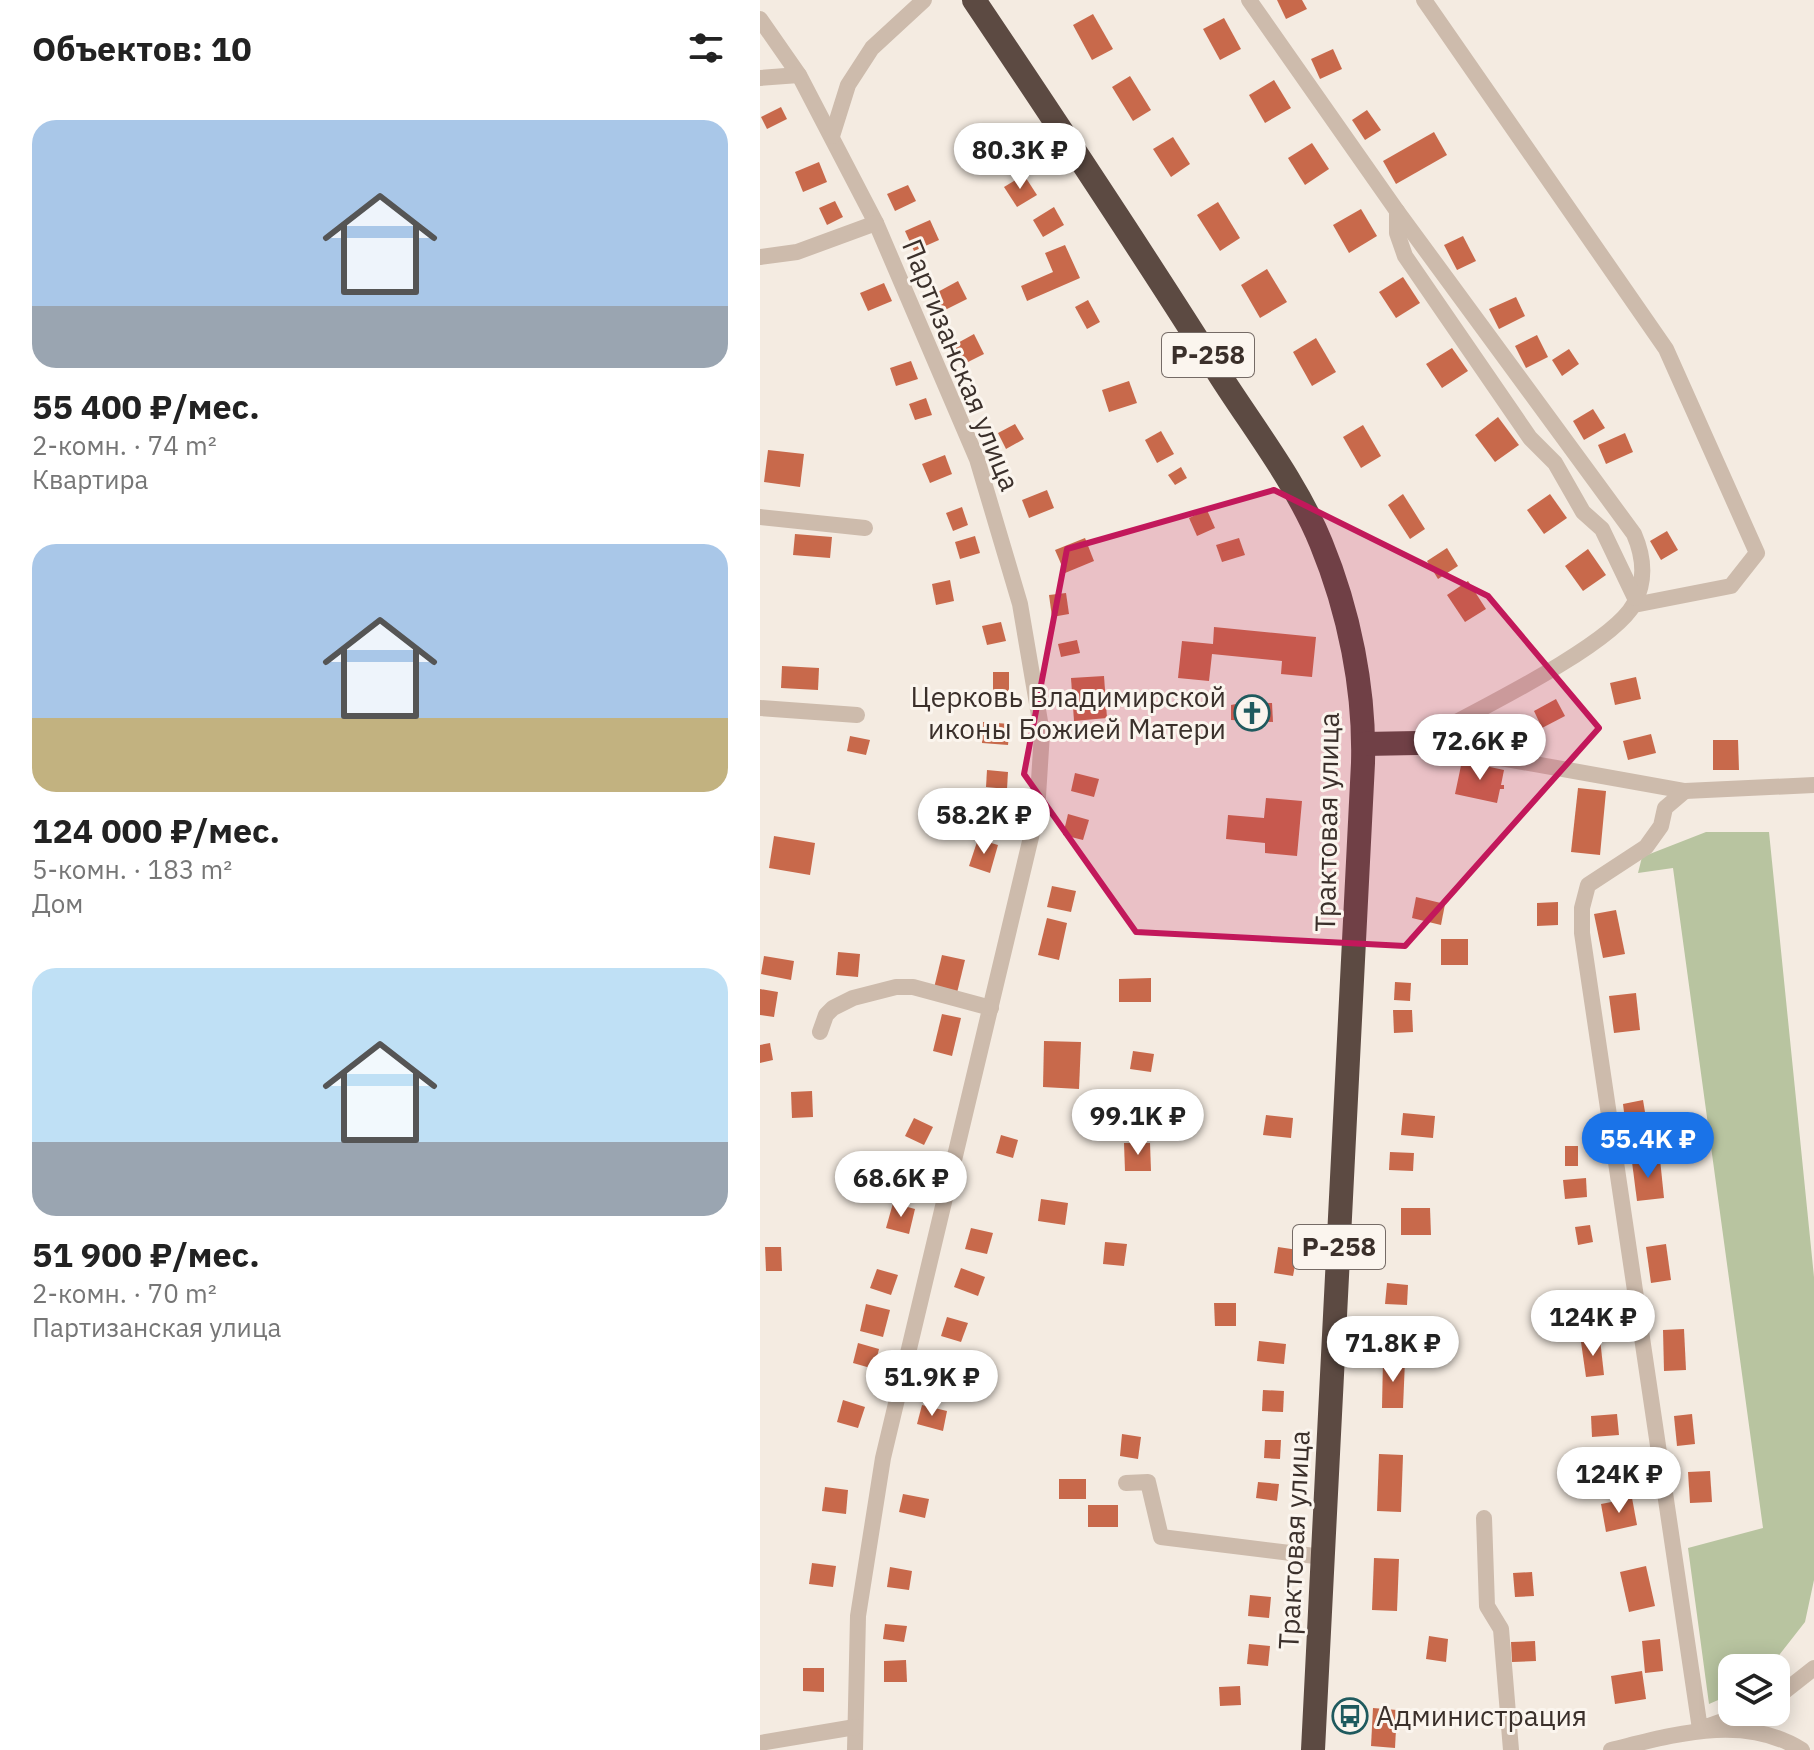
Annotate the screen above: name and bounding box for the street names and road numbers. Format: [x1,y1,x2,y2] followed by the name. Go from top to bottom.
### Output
[894,233,1029,496] street label: Партизанская улица
[1162,333,1254,377] road number: Р-258
[1306,712,1347,932] street label: Трактовая улица
[1293,1225,1385,1269] road number: Р-258
[1269,1429,1318,1651] street label: Трактовая улица

